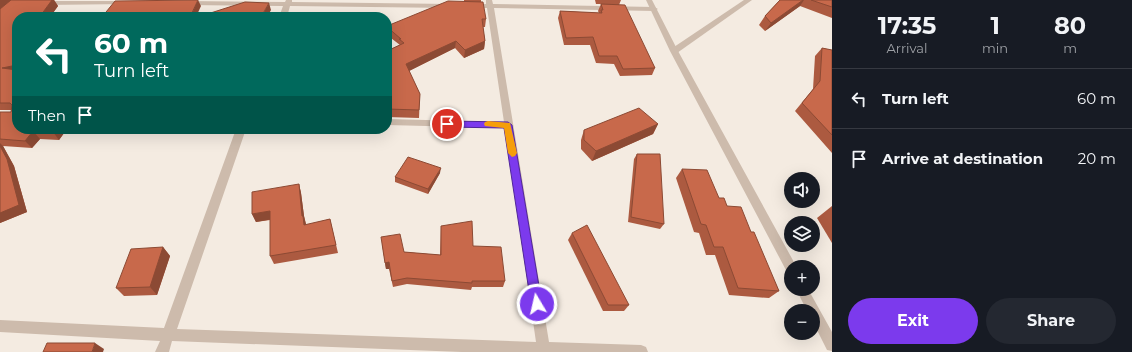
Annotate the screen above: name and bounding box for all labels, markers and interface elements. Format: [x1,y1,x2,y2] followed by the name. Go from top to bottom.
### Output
[878,11,936,40] text: 17:35
[990,11,1000,40] text: 1
[1054,11,1086,40] text: 80
[94,26,168,60] text: 60 m
[28,28,80,80] icon: left
[887,40,928,56] text: Arrival
[982,40,1008,56] text: min
[1063,40,1077,56] text: m
[94,60,169,82] text: Turn left
[848,88,870,110] icon: left
[882,89,949,108] text: Turn left
[1077,89,1116,108] text: 60 m
[74,104,96,126] icon: arrive
[28,106,66,125] text: Then
[430,107,464,141] pin
[436,113,458,135] icon: arrive
[848,148,870,170] icon: arrive
[882,149,1043,168] text: Arrive at destination
[1078,149,1116,168] text: 20 m
[784,172,820,340] map controls
[784,172,820,208] button: sound
[784,216,820,252] button: layers
[784,260,820,296] button: +
[516,283,558,325] position arrow
[848,298,978,344] button: Exit
[986,298,1116,344] button: Share
[784,304,820,340] button: −

